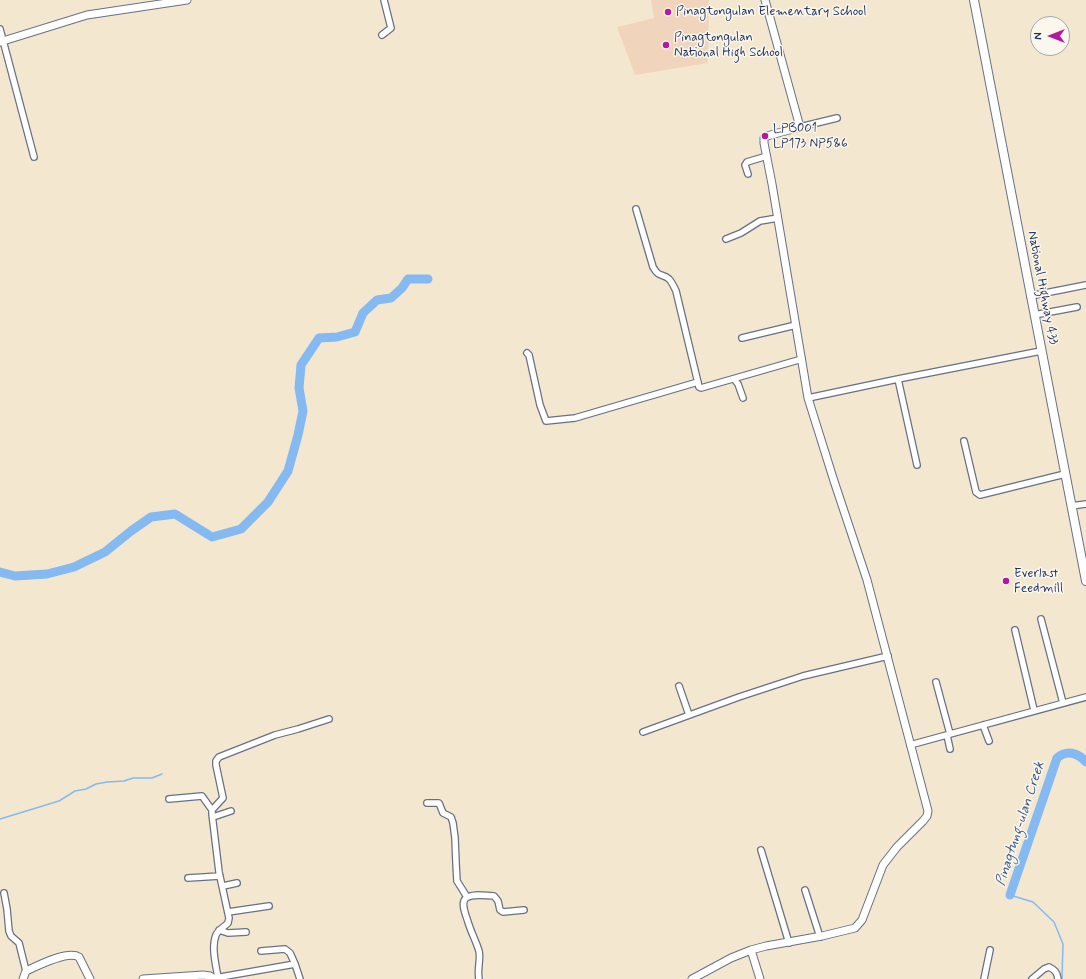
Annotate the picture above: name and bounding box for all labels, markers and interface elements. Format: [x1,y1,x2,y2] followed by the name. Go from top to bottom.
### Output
[676,4,866,20] place label: Pinagtongulan Elementary School
[663,7,673,17] marker: Pinagtongulan Elementary School
[1030,16,1070,56] north arrow
[674,30,783,61] place label: Pinagtongulan National High School
[1032,32,1046,40] text: N
[661,40,671,50] marker: Pinagtongulan National High School
[773,121,848,152] place label: LPB001 LP173 NP5&6
[760,131,770,141] marker: LPB001 LP173 NP5&6
[1023,230,1061,346] street label: National Highway 433
[1014,566,1063,597] place label: Everlast Feedmill
[1001,576,1011,586] marker: Everlast Feedmill
[993,760,1049,888] water label: Pinagtung-ulan Creek

